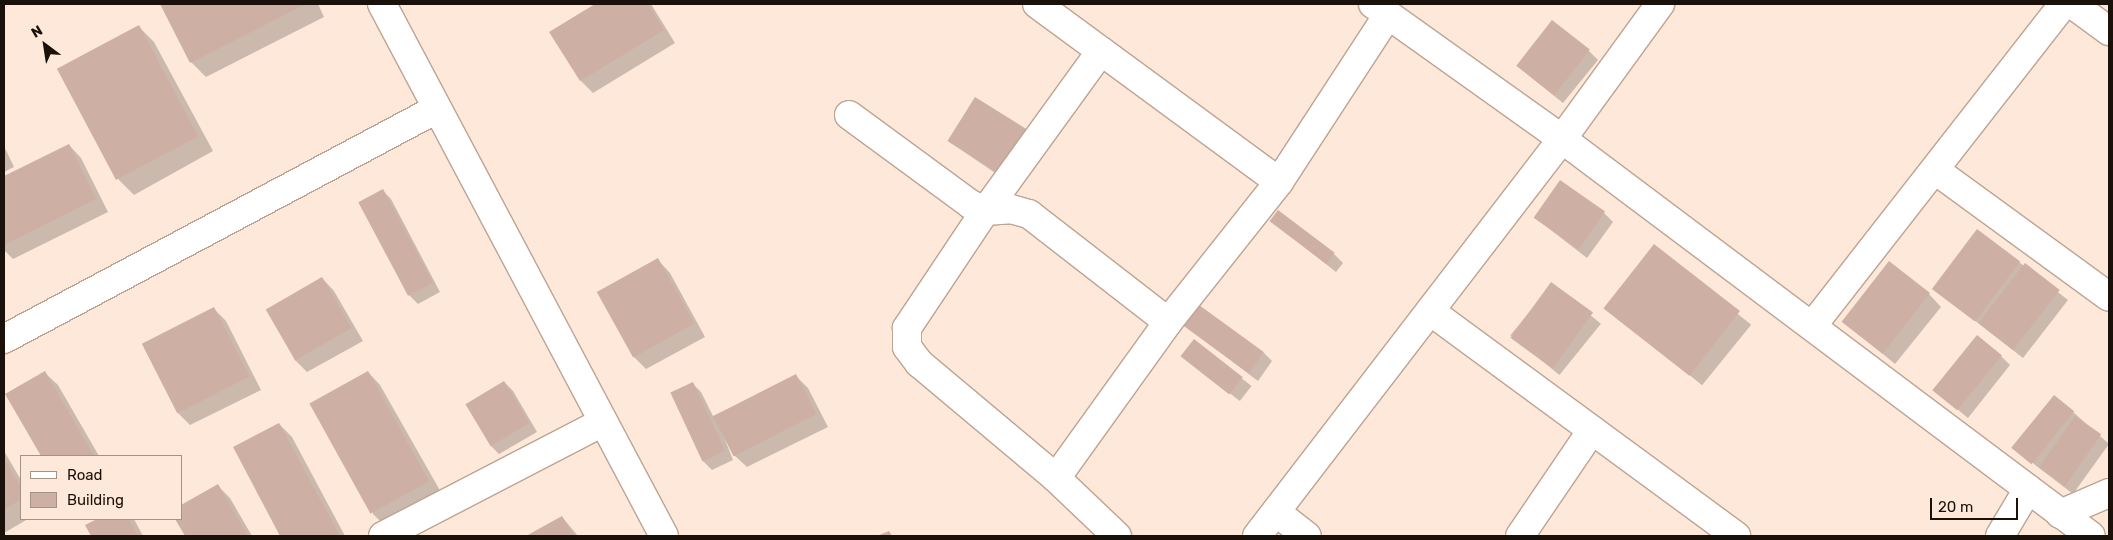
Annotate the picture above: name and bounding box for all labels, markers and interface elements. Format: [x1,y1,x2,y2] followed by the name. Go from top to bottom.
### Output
[20,20,70,70] north arrow
[28,22,46,42] text: N
[20,455,182,520] legend
[67,466,103,484] text: Road
[1933,488,2020,520] scale bar
[67,491,124,509] text: Building
[1938,498,1973,516] text: 20 m

